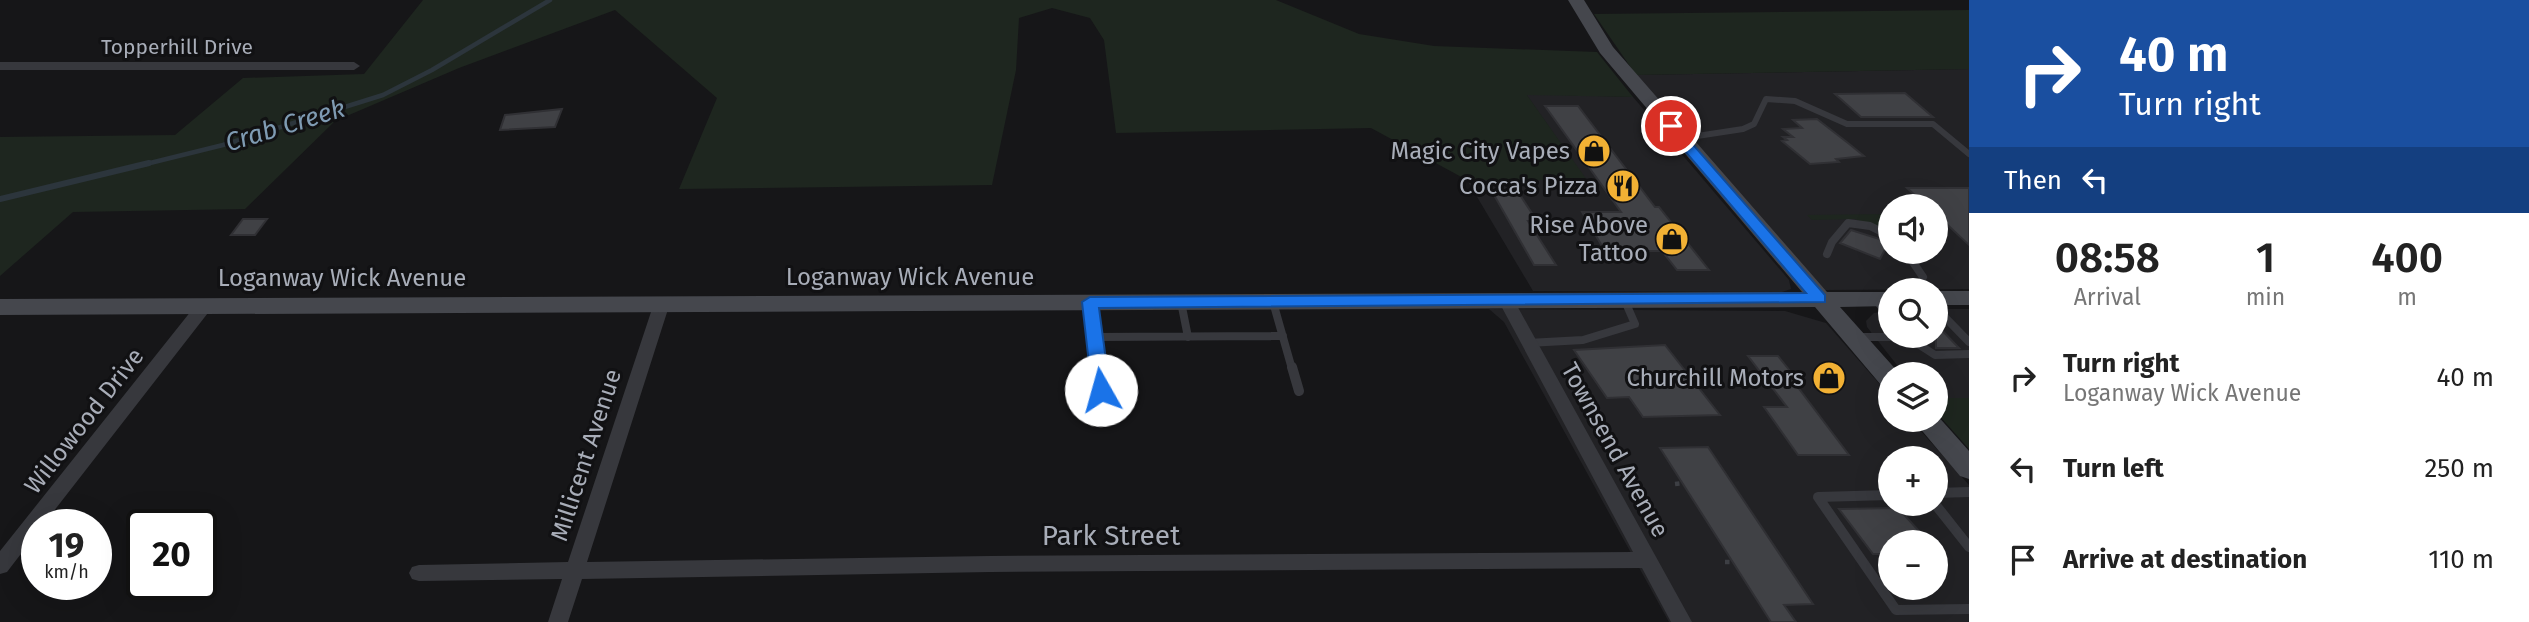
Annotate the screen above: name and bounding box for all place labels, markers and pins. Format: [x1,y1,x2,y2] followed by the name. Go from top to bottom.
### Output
[1641,96,1701,156] pin
[1575,132,1613,170] shop icon: Magic City Vapes
[1391,137,1570,165] place label: Magic City Vapes
[1604,167,1642,205] restaurant icon: Cocca's Pizza
[1459,172,1598,200] place label: Cocca's Pizza
[1529,211,1648,267] place label: Rise Above Tattoo
[1653,220,1691,258] shop icon: Rise Above Tattoo
[1810,359,1848,397] shop icon: Churchill Motors
[1626,364,1804,392] place label: Churchill Motors

